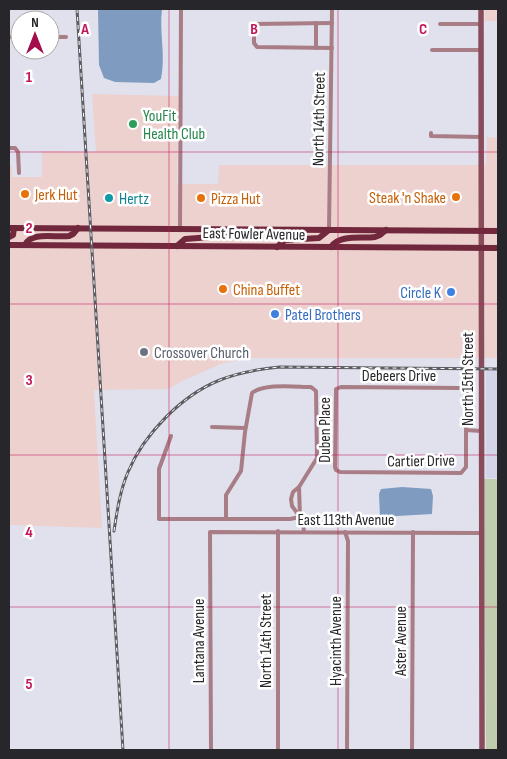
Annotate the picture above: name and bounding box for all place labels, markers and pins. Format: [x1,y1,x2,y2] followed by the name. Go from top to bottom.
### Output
[143,107,205,144] place label: YouFit Health Club
[127,118,139,130] marker: YouFit Health Club
[34,186,78,205] place label: Jerk Hut
[19,188,31,200] marker: Jerk Hut
[369,189,446,208] place label: Steak 'n Shake
[119,190,149,209] place label: Hertz
[211,190,261,209] place label: Pizza Hut
[450,191,462,203] marker: Steak 'n Shake
[103,192,115,204] marker: Hertz
[195,192,207,204] marker: Pizza Hut
[233,281,300,300] place label: China Buffet
[217,283,229,295] marker: China Buffet
[400,284,442,303] place label: Circle K
[445,286,457,298] marker: Circle K
[285,306,361,325] place label: Patel Brothers
[269,308,281,320] marker: Patel Brothers
[154,344,249,363] place label: Crossover Church
[138,346,150,358] marker: Crossover Church

